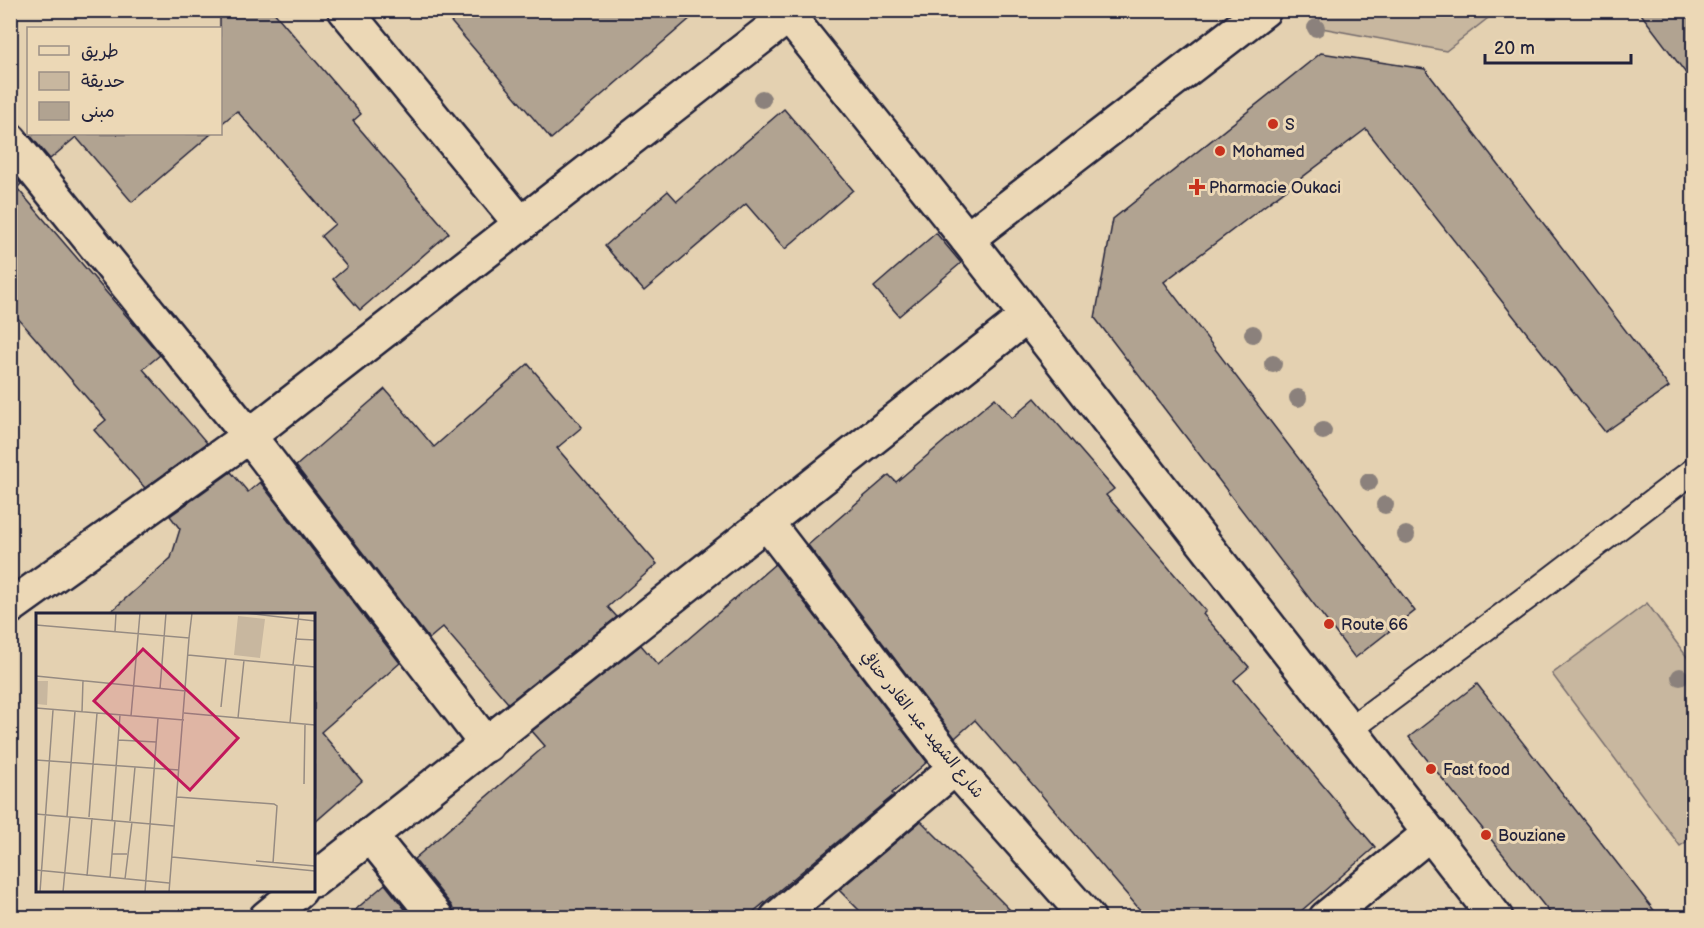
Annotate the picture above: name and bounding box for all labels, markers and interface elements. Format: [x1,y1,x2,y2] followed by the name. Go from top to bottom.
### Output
[27,27,222,135] legend
[1485,27,1630,65] scale bar
[1494,38,1535,59] text: 20 m
[81,41,119,62] text: طريق
[81,71,125,92] text: حديقة
[81,101,115,122] text: مبنى
[1285,116,1295,135] place label: S
[1266,117,1280,131] marker: S
[1232,143,1305,162] place label: Mohamed
[1213,144,1227,158] marker: Mohamed
[1209,179,1341,198] place label: Pharmacie Oukaci
[1190,180,1204,194] marker: Pharmacie Oukaci
[36,613,315,892] inset map
[1341,616,1408,635] place label: Route 66
[1322,617,1336,631] marker: Route 66
[856,647,988,803] street label: شارع الشهيد عبد القادر حنافي
[1443,761,1510,780] place label: Fast food
[1424,762,1438,776] marker: Fast food
[1498,827,1566,846] place label: Bouziane
[1479,828,1493,842] marker: Bouziane

